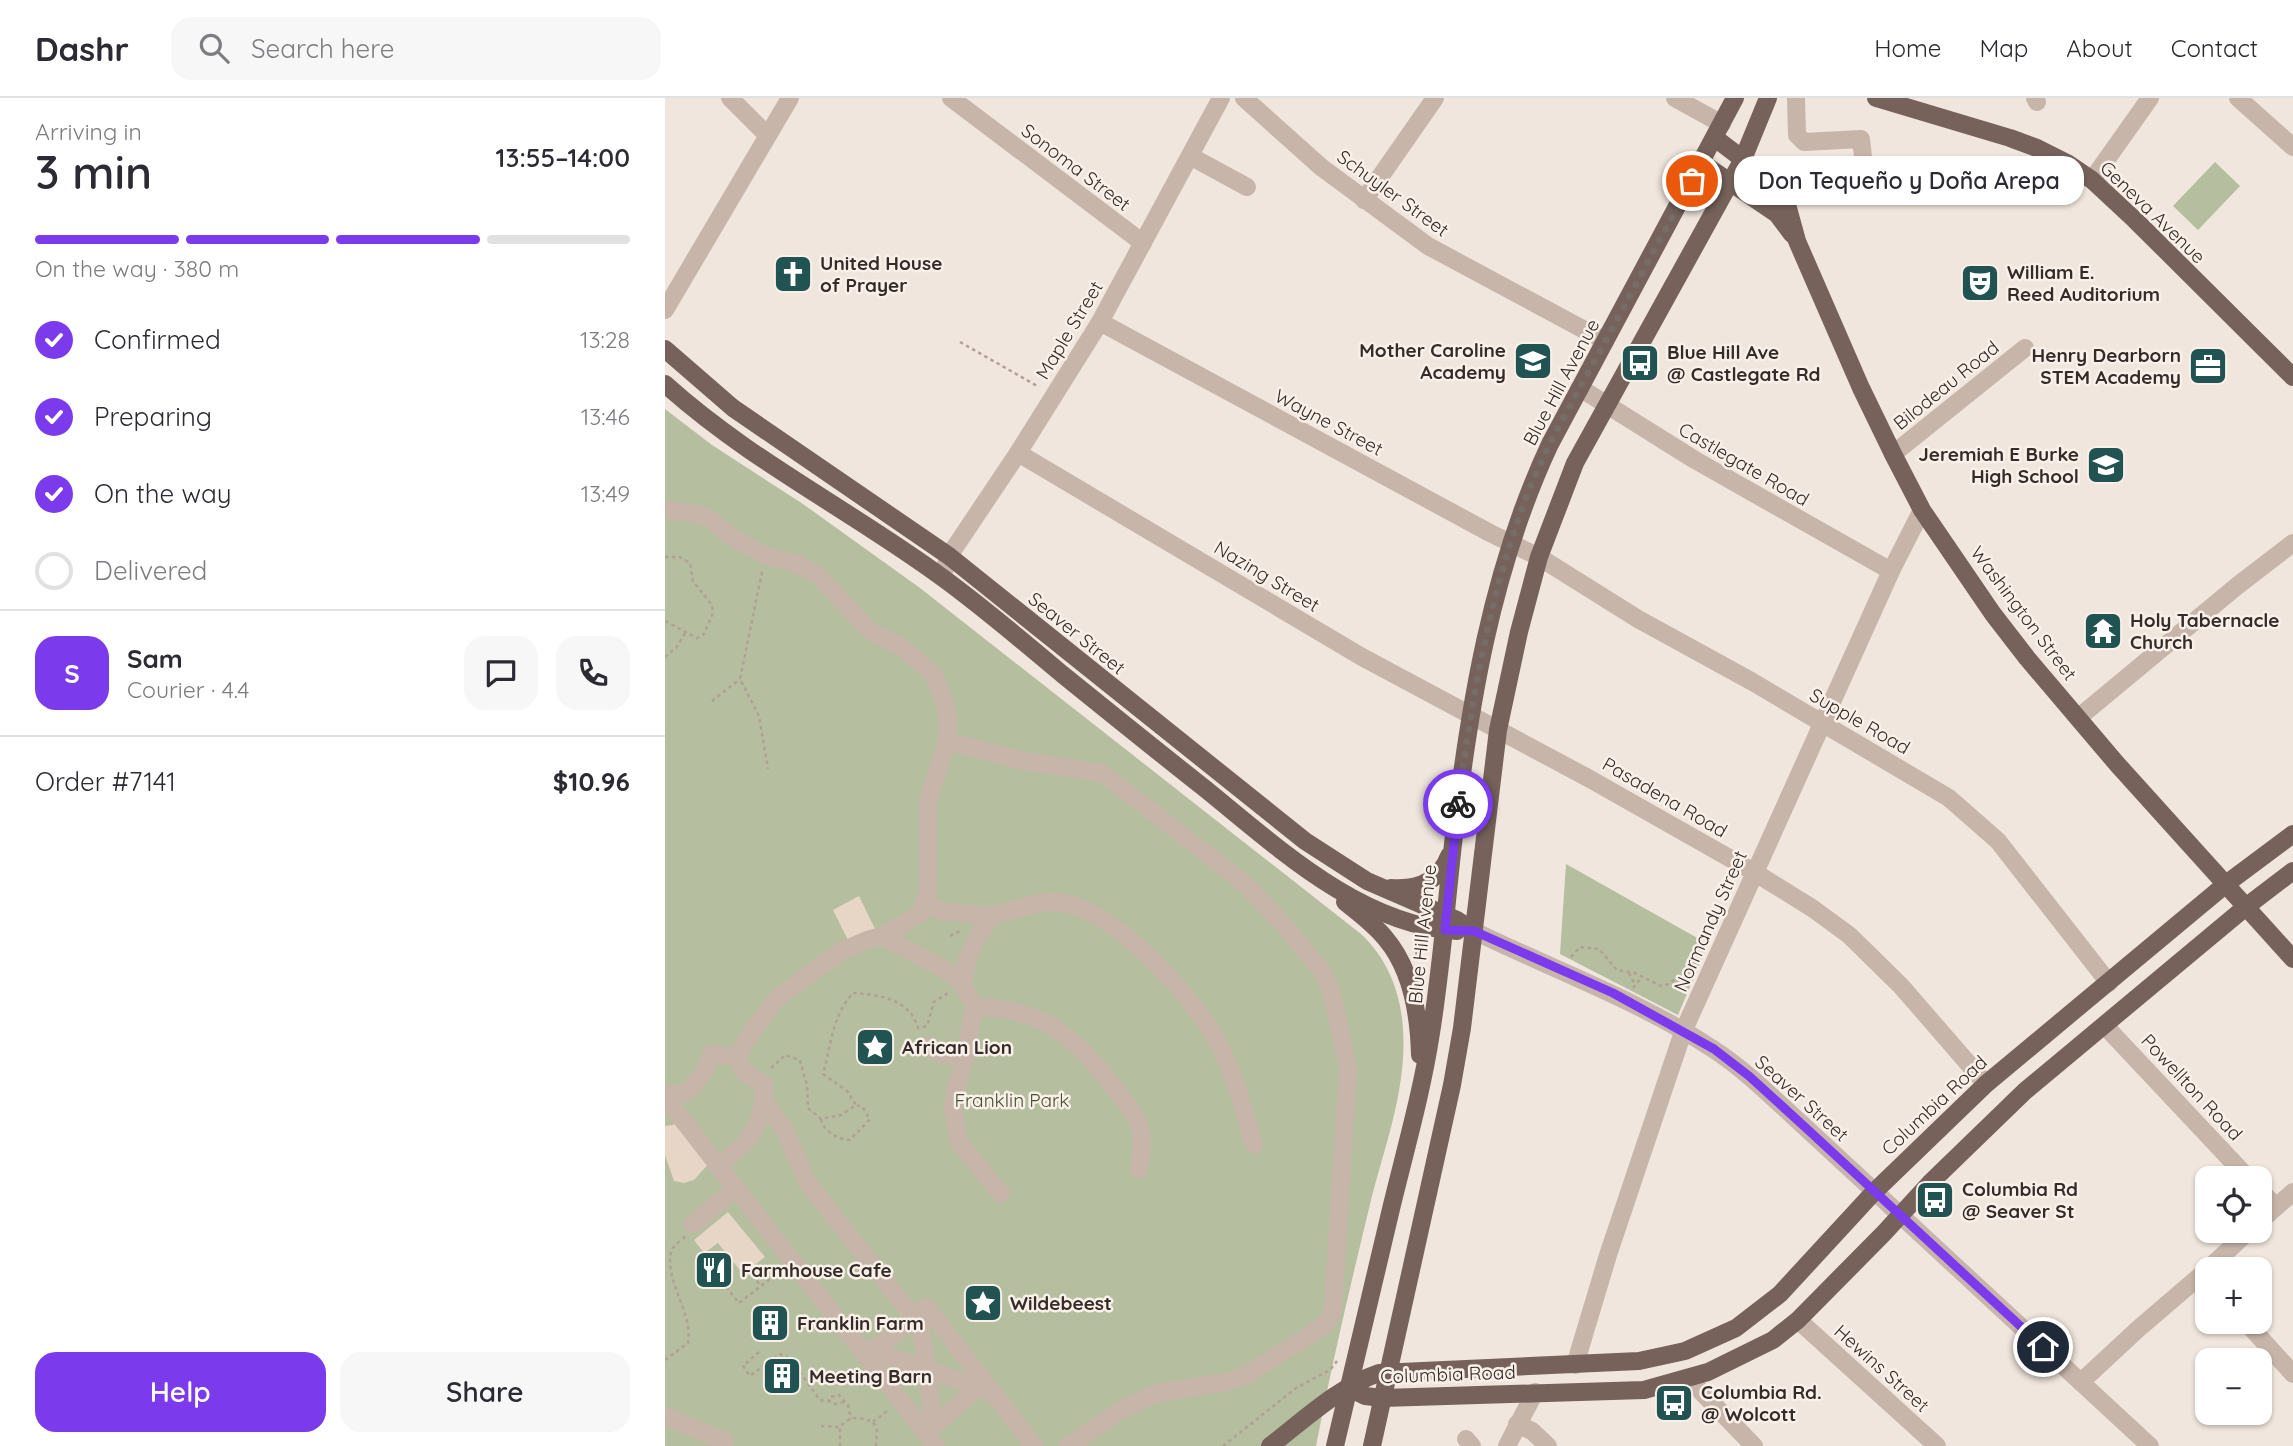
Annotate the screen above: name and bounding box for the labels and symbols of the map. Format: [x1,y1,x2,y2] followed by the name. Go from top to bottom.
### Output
[1017,118,1135,216] street label: Sonoma Street
[1332,144,1454,242] street label: Schuyler Street
[1662,151,1722,211] pin
[1734,156,2084,206] callout: Don Tequeño y Doña Arepa
[2095,156,2211,268] street label: Geneva Avenue
[820,251,942,297] place label: United House of Prayer
[772,253,814,295] church icon: United House of Prayer
[2007,260,2160,306] place label: William E. Reed Auditorium
[1959,262,2001,304] theatre icon: William E. Reed Auditorium
[1030,276,1108,384] street label: Maple Street
[1518,315,1604,449] street label: Blue Hill Avenue
[1888,335,2004,435] street label: Bilodeau Road
[1359,338,1506,384] place label: Mother Caroline Academy
[1512,340,1554,382] school or university icon: Mother Caroline Academy
[1667,340,1821,386] place label: Blue Hill Ave @ Castlegate Rd
[1619,342,1661,384] bus stop icon: Blue Hill Ave @ Castlegate Rd
[2032,343,2181,389] place label: Henry Dearborn STEM Academy
[2187,345,2229,387] office icon: Henry Dearborn STEM Academy
[1271,383,1387,461] street label: Wayne Street
[1674,417,1814,511] street label: Castlegate Road
[1918,442,2079,488] place label: Jeremiah E Burke High School
[2085,444,2127,486] school or university icon: Jeremiah E Burke High School
[1210,535,1324,617] street label: Nazing Street
[1966,541,2082,685] street label: Washington Street
[1024,587,1130,679] street label: Seaver Street
[2130,608,2279,654] place label: Holy Tabernacle Church
[2082,610,2124,652] temple icon: Holy Tabernacle Church
[1806,683,1914,759] street label: Supple Road
[1598,752,1732,842] street label: Pasadena Road
[1423,769,1493,839] courier
[1668,847,1752,995] street label: Normandy Street
[1403,863,1441,1005] street label: Blue Hill Avenue
[854,1026,896,1068] place icon: African Lion
[2136,1029,2248,1145] street label: Powellton Road
[902,1035,1012,1059] place label: African Lion
[1750,1050,1854,1146] street label: Seaver Street
[1876,1050,1992,1160] street label: Columbia Road
[954,1088,1070,1112] park label: Franklin Park
[1962,1177,2078,1223] place label: Columbia Rd @ Seaver St
[1914,1179,1956,1221] bus stop icon: Columbia Rd @ Seaver St
[693,1249,735,1291] restaurant icon: Farmhouse Cafe
[741,1258,892,1282] place label: Farmhouse Cafe
[962,1282,1004,1324] place icon: Wildebeest
[1010,1291,1112,1315] place label: Wildebeest
[749,1302,791,1344] building icon: Franklin Farm
[797,1311,924,1335] place label: Franklin Farm
[2013,1317,2073,1377] pin
[1829,1319,1935,1417] street label: Hewins Street
[761,1355,803,1397] building icon: Meeting Barn
[1380,1360,1516,1388] street label: Columbia Road
[809,1364,932,1388] place label: Meeting Barn
[1701,1380,1822,1426] place label: Columbia Rd. @ Wolcott
[1653,1382,1695,1424] bus stop icon: Columbia Rd. @ Wolcott

